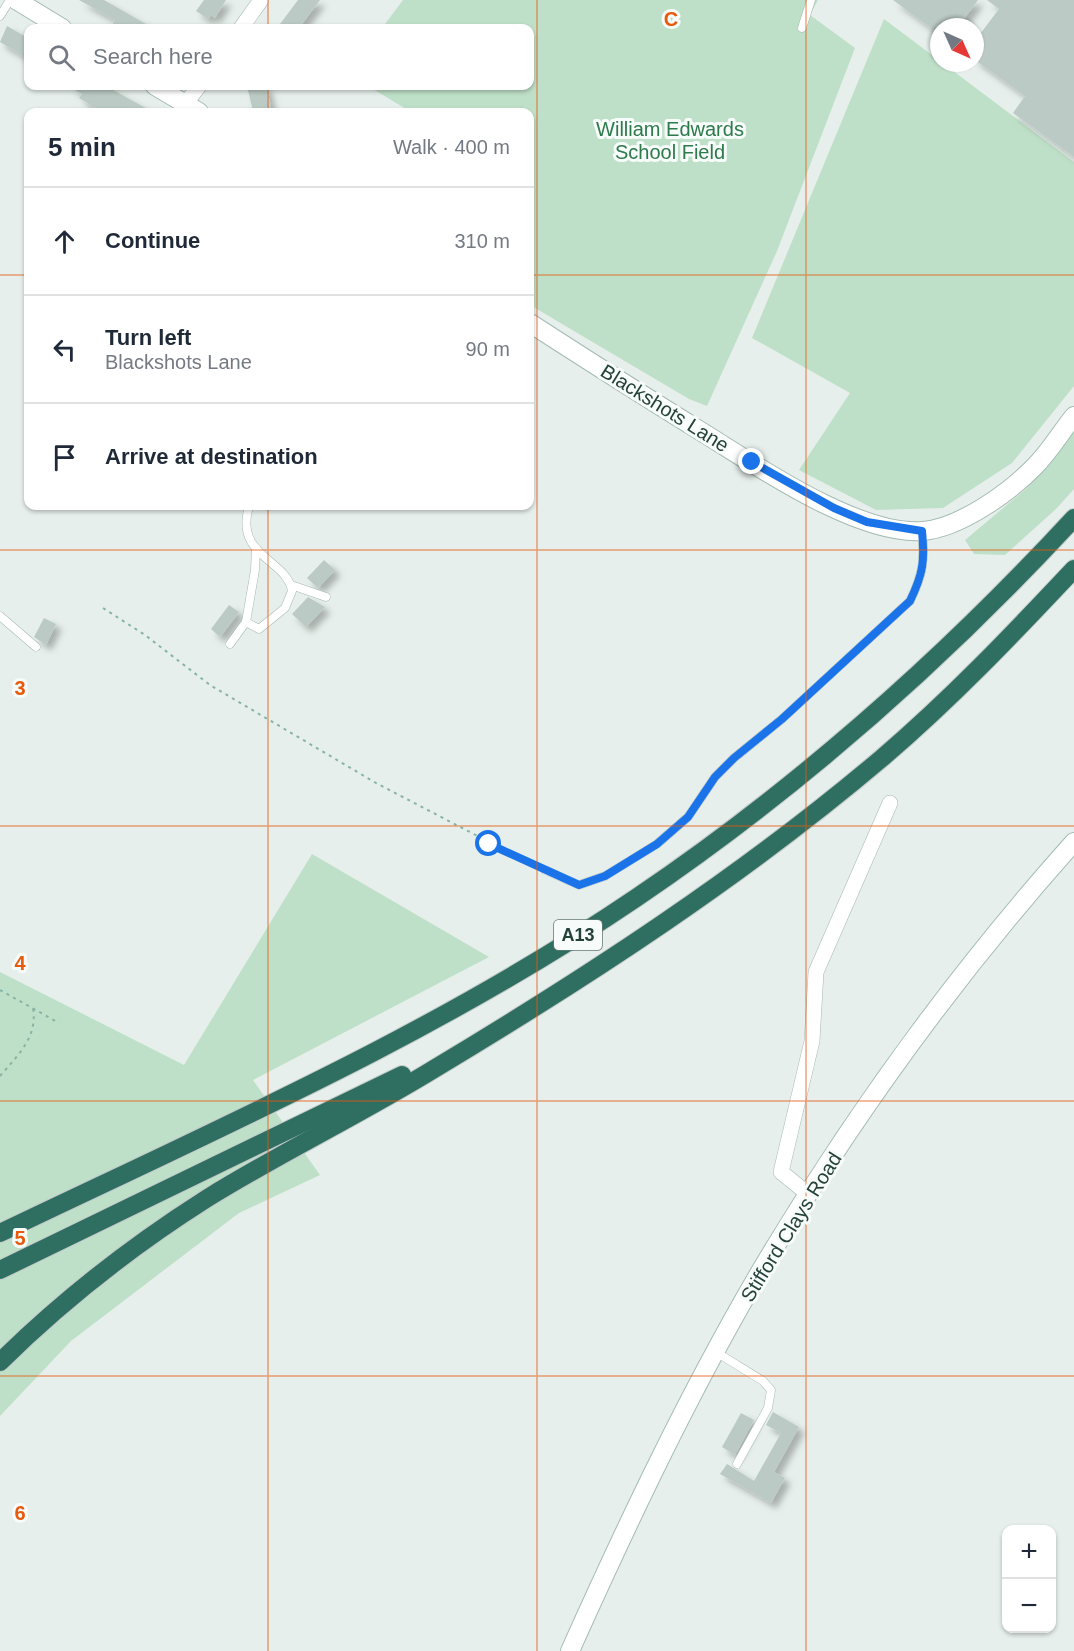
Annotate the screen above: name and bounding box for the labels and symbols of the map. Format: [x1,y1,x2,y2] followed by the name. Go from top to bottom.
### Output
[664,8,678,30] text: C
[930,18,984,72] north arrow
[596,118,744,163] park label: William Edwards School Field
[597,360,733,456] street label: Blackshots Lane
[738,448,764,474] route end
[14,677,26,699] text: 3
[475,830,501,856] route start
[554,920,602,950] road number: A13
[14,952,26,974] text: 4
[736,1148,846,1306] street label: Stifford Clays Road
[14,1227,26,1249] text: 5
[14,1502,26,1524] text: 6

